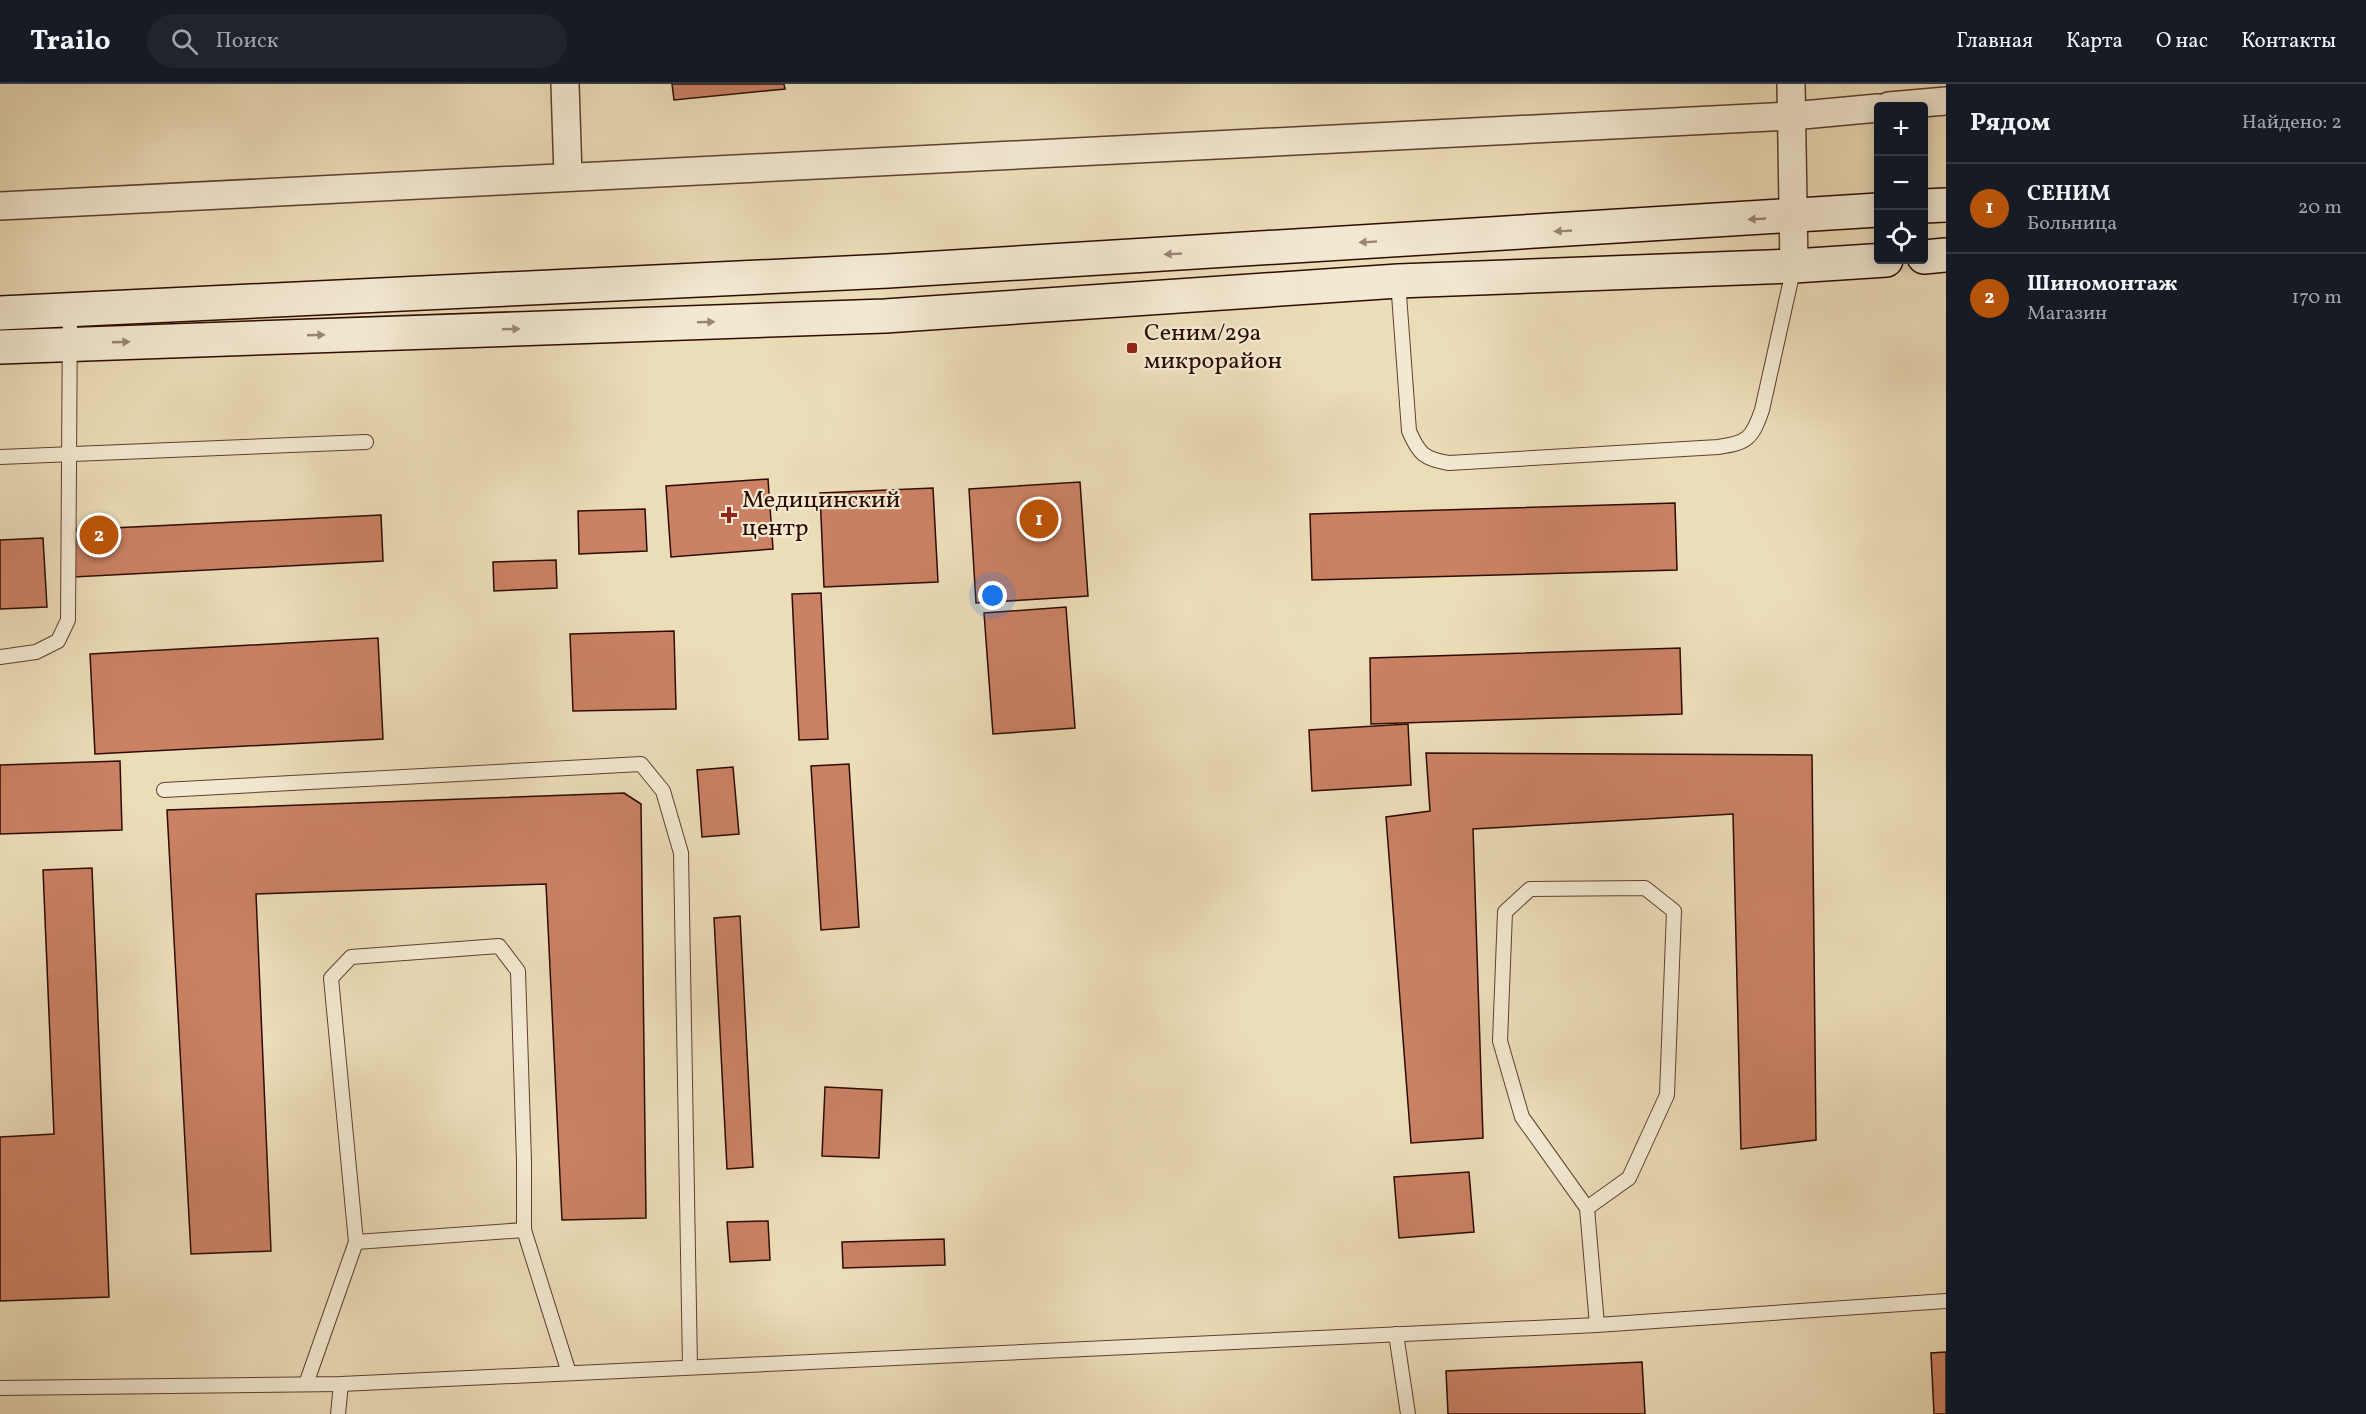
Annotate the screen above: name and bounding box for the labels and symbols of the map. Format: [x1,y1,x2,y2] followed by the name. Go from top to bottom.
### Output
[1748,214,1767,224] one-way arrow
[1553,226,1572,235] one-way arrow
[1359,238,1378,247] one-way arrow
[1164,249,1183,259] one-way arrow
[697,317,716,326] one-way arrow
[1144,317,1282,379] place label: Сеним/29а микрорайон
[502,324,521,333] one-way arrow
[307,331,326,340] one-way arrow
[112,337,131,347] one-way arrow
[1125,341,1139,355] marker: Сеним/29а микрорайон
[742,484,900,546] place label: Медицинский центр
[1020,496,1058,542] pin: 1
[720,506,738,524] marker: Медицинский центр
[80,512,118,558] pin: 2
[978,581,1007,610] your location

